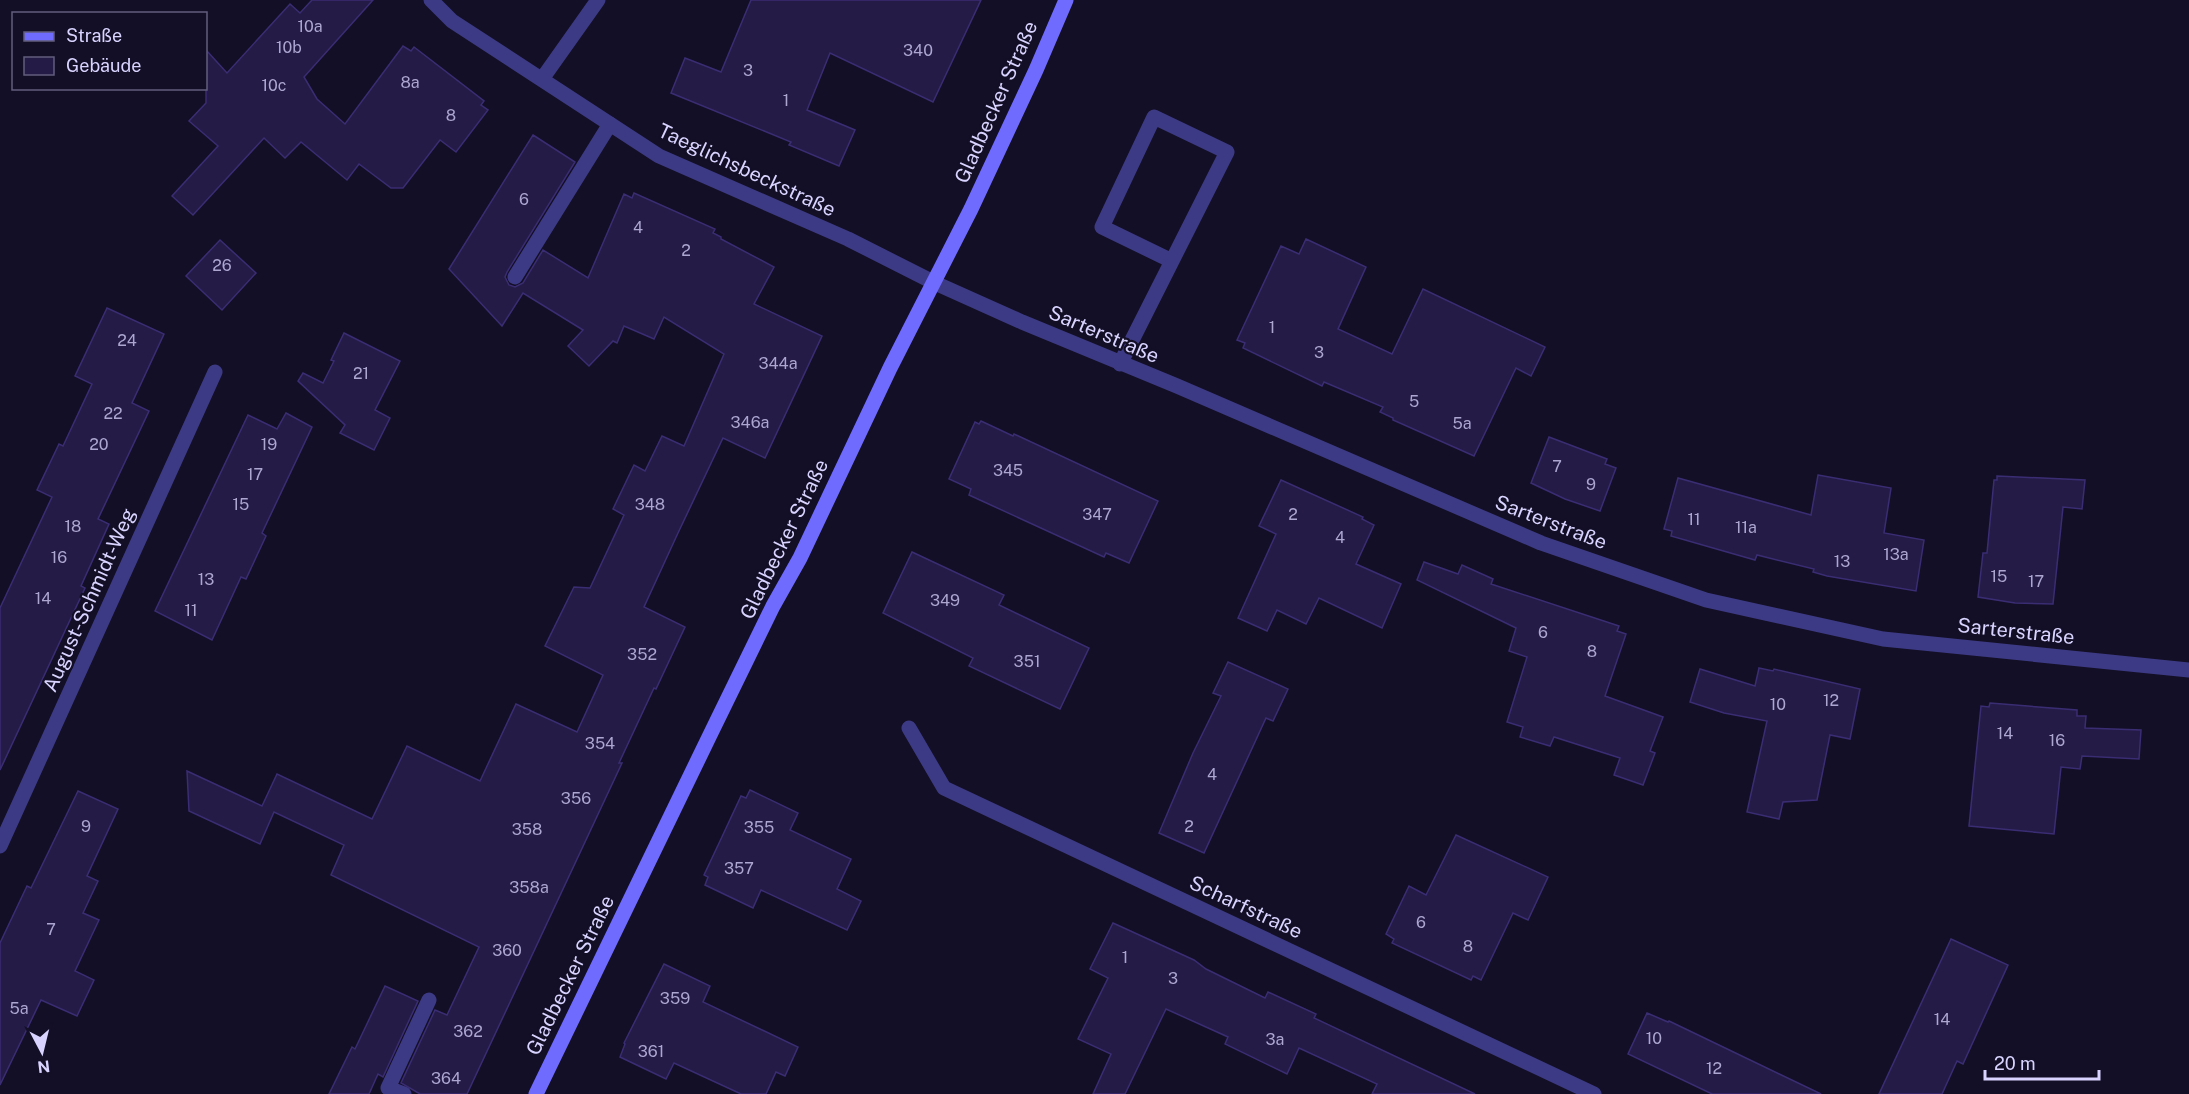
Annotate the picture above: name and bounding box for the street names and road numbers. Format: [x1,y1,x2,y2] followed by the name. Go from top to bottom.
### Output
[949,17,1043,187] street label: Gladbecker Straße
[654,118,840,222] street label: Taeglichsbeckstraße
[1045,300,1163,368] street label: Sarterstraße
[735,455,833,623] street label: Gladbecker Straße
[1492,490,1610,554] street label: Sarterstraße
[38,504,140,696] street label: August-Schmidt-Weg
[1956,613,2076,649] street label: Sarterstraße
[1186,870,1306,944] street label: Scharfstraße
[521,891,619,1059] street label: Gladbecker Straße

